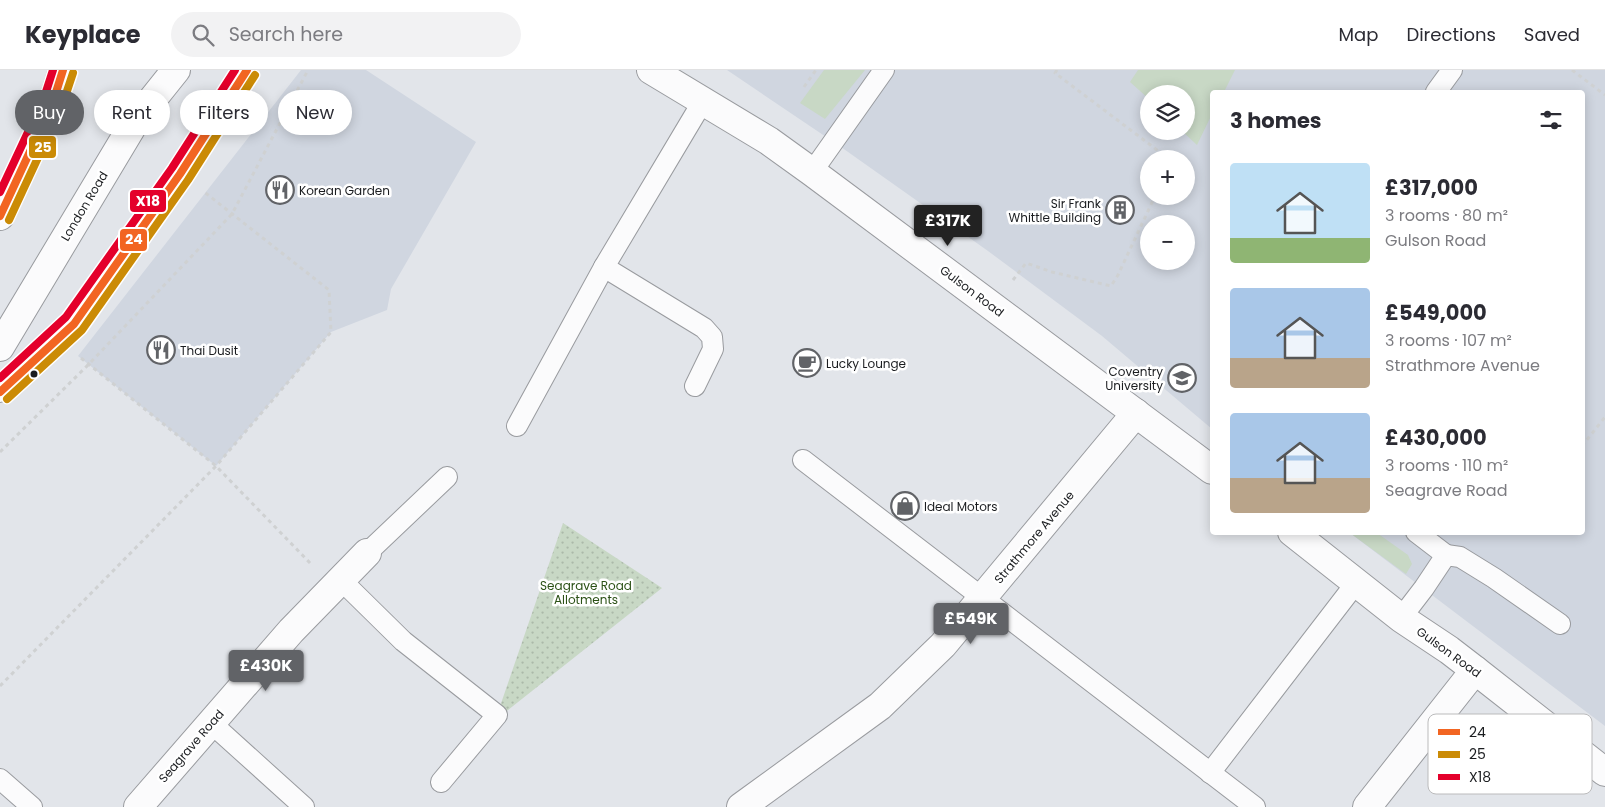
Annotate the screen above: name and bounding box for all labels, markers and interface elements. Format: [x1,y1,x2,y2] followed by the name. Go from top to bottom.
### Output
[171,12,521,57] search box
[25,18,141,51] text: Keyplace
[189,21,217,49] icon: search
[229,21,343,48] text: Search here
[1339,22,1378,47] text: Map
[1406,22,1496,47] text: Directions
[1524,22,1580,47] text: Saved
[1140,85,1195,270] map controls
[1140,85,1195,140] button: layers
[15,90,84,135] chip: Buy
[94,90,170,135] chip: Rent
[180,90,268,135] chip: Filters
[278,90,352,135] chip: New
[1230,106,1322,135] text: 3 homes
[1537,106,1565,134] icon: filters
[28,135,57,159] line badge: 25
[34,137,52,157] text: 25
[1140,150,1195,205] button: +
[57,168,111,244] street label: London Road
[1385,173,1478,202] text: £317,000
[265,175,295,205] restaurant icon: Korean Garden
[299,182,390,199] place label: Korean Garden
[1270,183,1330,243] icon: home
[129,189,167,213] line badge: X18
[136,191,160,211] text: X18
[1009,195,1102,226] place label: Sir Frank Whittle Building
[1105,195,1135,225] building icon: Sir Frank Whittle Building
[913,204,983,247] pin: £317K
[1385,204,1508,227] text: 3 rooms · 80 m²
[925,209,971,232] text: £317K
[1140,215,1195,270] button: −
[119,228,148,252] line badge: 24
[125,229,143,249] text: 24
[1385,229,1486,252] text: Gulson Road
[937,261,1007,321] street label: Gulson Road
[1385,298,1487,327] text: £549,000
[1270,308,1330,368] icon: home
[1385,329,1512,352] text: 3 rooms · 107 m²
[146,335,176,365] restaurant icon: Thai Dusit
[180,342,238,359] place label: Thai Dusit
[792,348,822,378] cafe icon: Lucky Lounge
[1385,354,1540,377] text: Strathmore Avenue
[826,355,906,372] place label: Lucky Lounge
[1105,363,1163,394] place label: Coventry University
[1167,363,1197,393] school or university icon: Coventry University
[29,369,39,379] unlabelled marker
[1385,423,1487,452] text: £430,000
[1270,433,1330,493] icon: home
[1385,454,1508,477] text: 3 rooms · 110 m²
[1385,479,1508,502] text: Seagrave Road
[990,487,1078,587] street label: Strathmore Avenue
[890,491,920,521] shop icon: Ideal Motors
[924,498,998,515] place label: Ideal Motors
[540,577,632,608] park label: Seagrave Road Allotments
[936,602,1006,645] pin: £549K
[945,607,997,630] text: £549K
[1413,623,1485,681] street label: Gulson Road
[231,650,301,692] pin: £430K
[240,654,292,677] text: £430K
[154,706,228,786] street label: Seagrave Road
[1428,714,1592,794] legend
[1469,722,1486,742] text: 24
[1469,744,1486,764] text: 25
[1469,767,1491,787] text: X18

